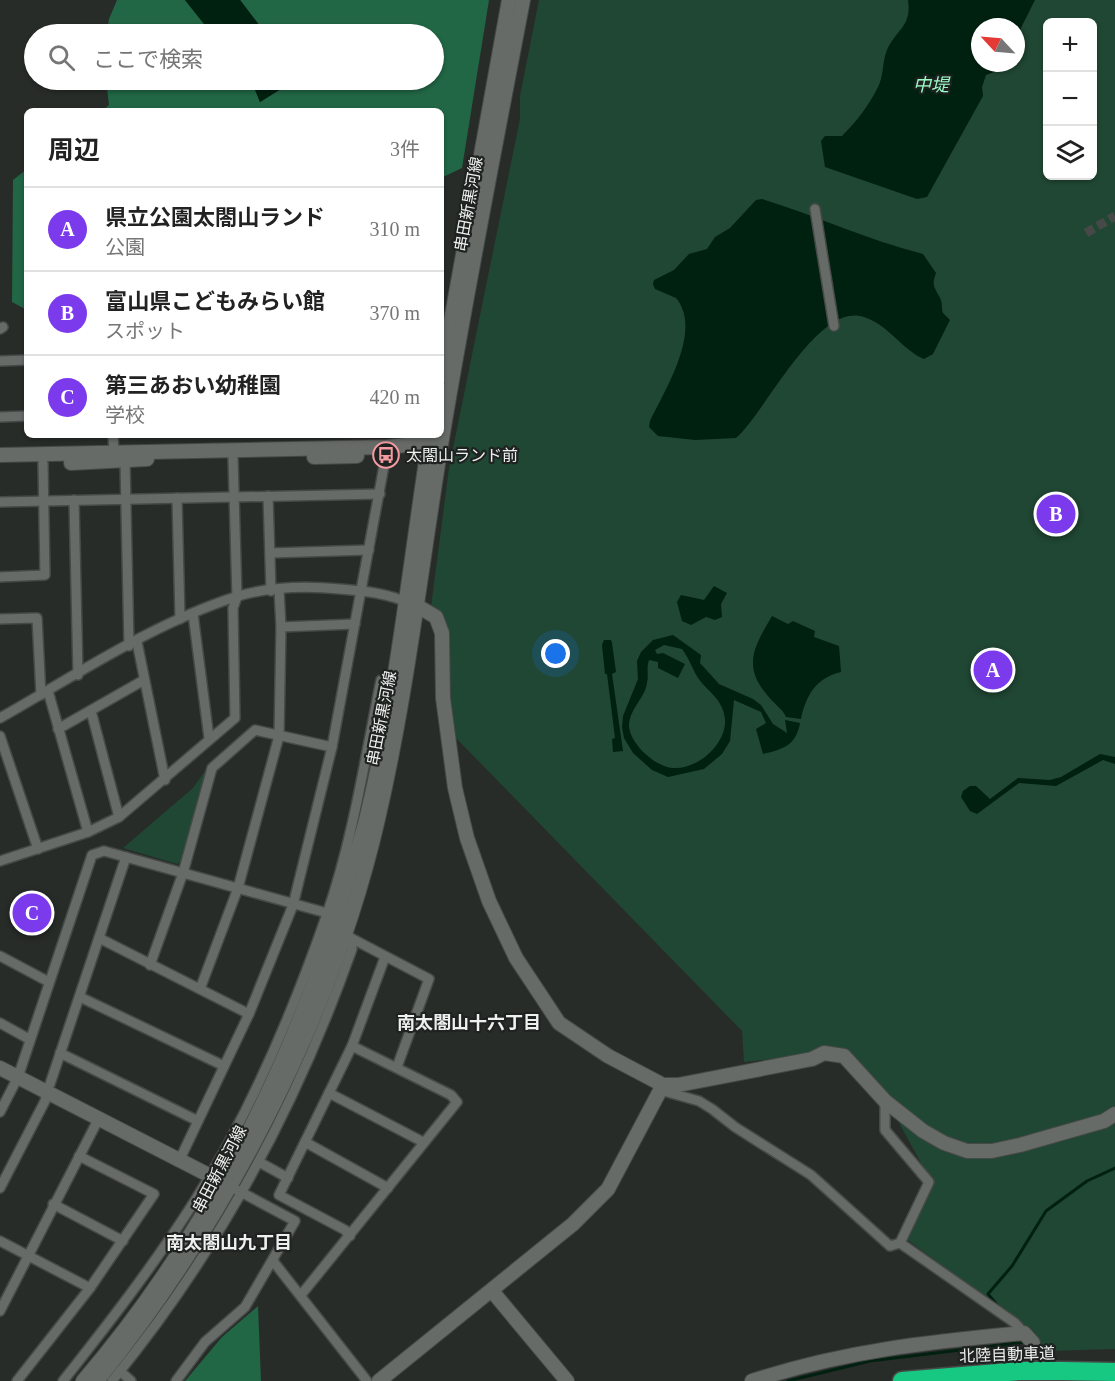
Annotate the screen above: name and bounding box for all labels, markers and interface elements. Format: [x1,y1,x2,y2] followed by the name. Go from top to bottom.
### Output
[971,18,1025,72] north arrow
[1043,18,1097,180] map controls
[1043,18,1097,72] button: +
[24,24,444,90] search box
[45,41,78,74] icon: search
[93,47,203,72] text: ここで検索
[1043,72,1097,126] button: −
[913,75,951,95] water label: 中堤
[1043,126,1097,180] button: layers
[48,136,100,165] text: 周辺
[390,138,420,160] text: 3件
[452,155,485,253] street label: 串田新黒河線
[105,205,325,230] text: 県立公園太閤山ランド
[60,218,75,240] text: A
[369,218,420,240] text: 310 m
[105,236,145,258] text: 公園
[105,289,325,314] text: 富山県こどもみらい館
[61,302,74,324] text: B
[369,302,420,324] text: 370 m
[105,320,185,342] text: スポット
[105,373,281,398] text: 第三あおい幼稚園
[60,386,75,408] text: C
[369,386,420,408] text: 420 m
[105,404,145,426] text: 学校
[371,440,401,470] bus stop icon: 太閤山ランド前
[406,447,518,464] place label: 太閤山ランド前
[1036,492,1076,536] pin: B
[541,639,570,668] your location
[974,648,1012,692] pin: A
[364,669,399,767] street label: 串田新黒河線
[12,890,51,936] pin: C
[397,1013,541,1033] district label: 南太閤山十六丁目
[189,1123,249,1216] street label: 串田新黒河線
[166,1233,292,1253] district label: 南太閤山九丁目
[959,1344,1055,1365] street label: 北陸自動車道

